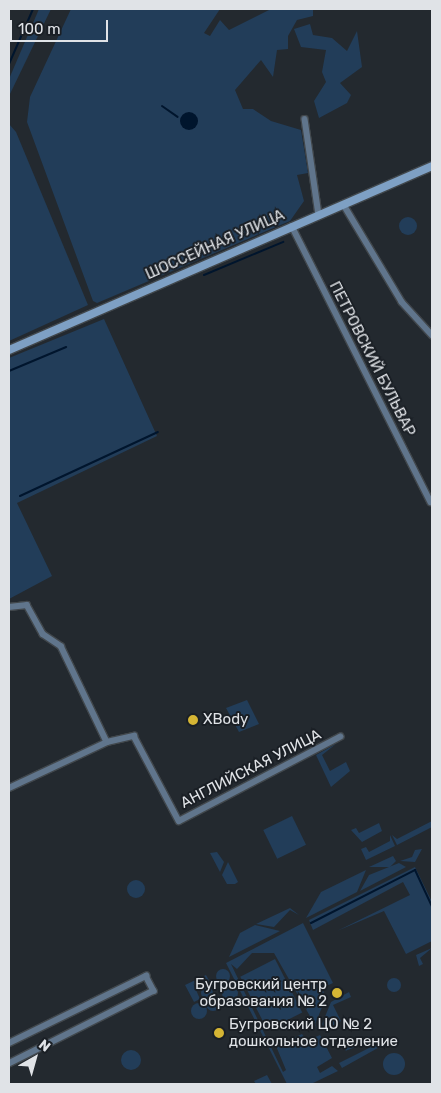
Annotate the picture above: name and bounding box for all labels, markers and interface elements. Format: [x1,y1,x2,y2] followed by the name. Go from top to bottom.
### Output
[12,10,110,42] scale bar
[18,20,60,38] text: 100 m
[143,206,287,284] street label: ШОССЕЙНАЯ УЛИЦА
[325,279,419,439] street label: ПЕТРОВСКИЙ БУЛЬВАР
[203,711,248,729] place label: XBody
[187,714,199,726] marker: XBody
[178,726,324,812] street label: АНГЛИЙСКАЯ УЛИЦА
[195,975,327,1010] place label: Бугровский центр образования № 2
[331,987,343,999] marker: Бугровский центр образования № 2
[229,1015,398,1050] place label: Бугровский ЦО № 2 дошкольное отделение
[213,1027,225,1039] marker: Бугровский ЦО № 2 дошкольное отделение
[10,1033,60,1083] north arrow
[35,1036,54,1056] text: N

